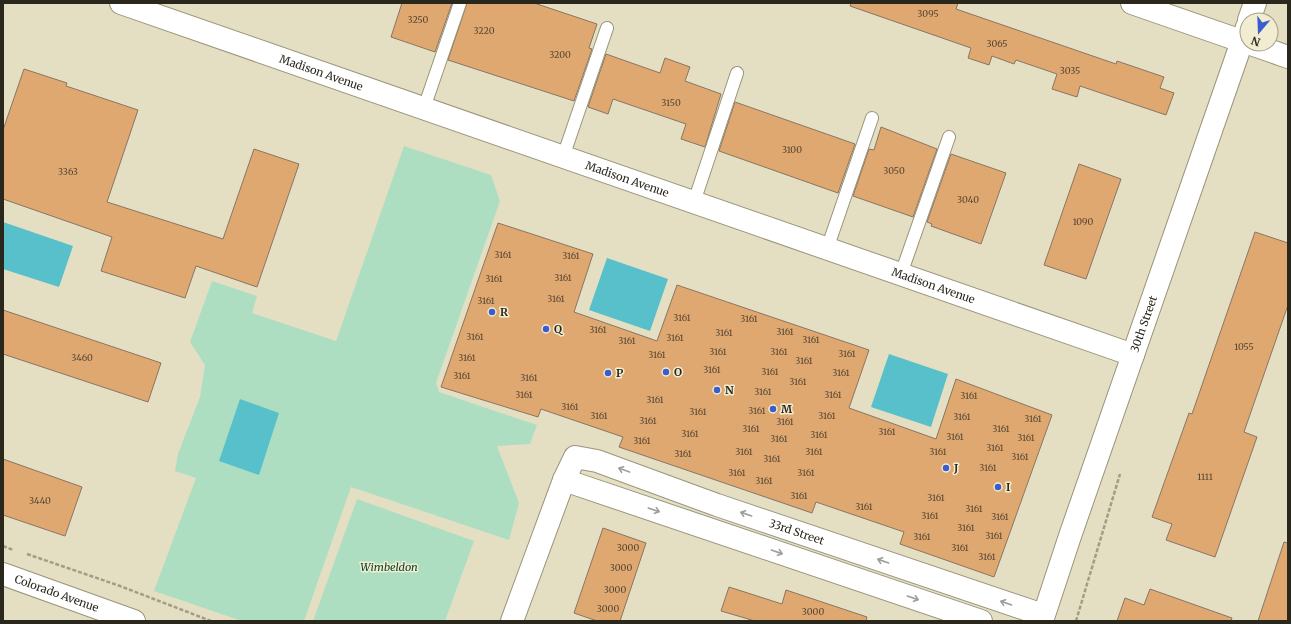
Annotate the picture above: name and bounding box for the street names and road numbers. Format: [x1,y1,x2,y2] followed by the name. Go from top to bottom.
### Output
[278,52,365,94] street label: Madison Avenue
[584,158,671,200] street label: Madison Avenue
[890,265,977,307] street label: Madison Avenue
[1127,293,1160,354] street label: 30th Street
[767,516,827,548] street label: 33rd Street
[13,572,101,615] street label: Colorado Avenue

